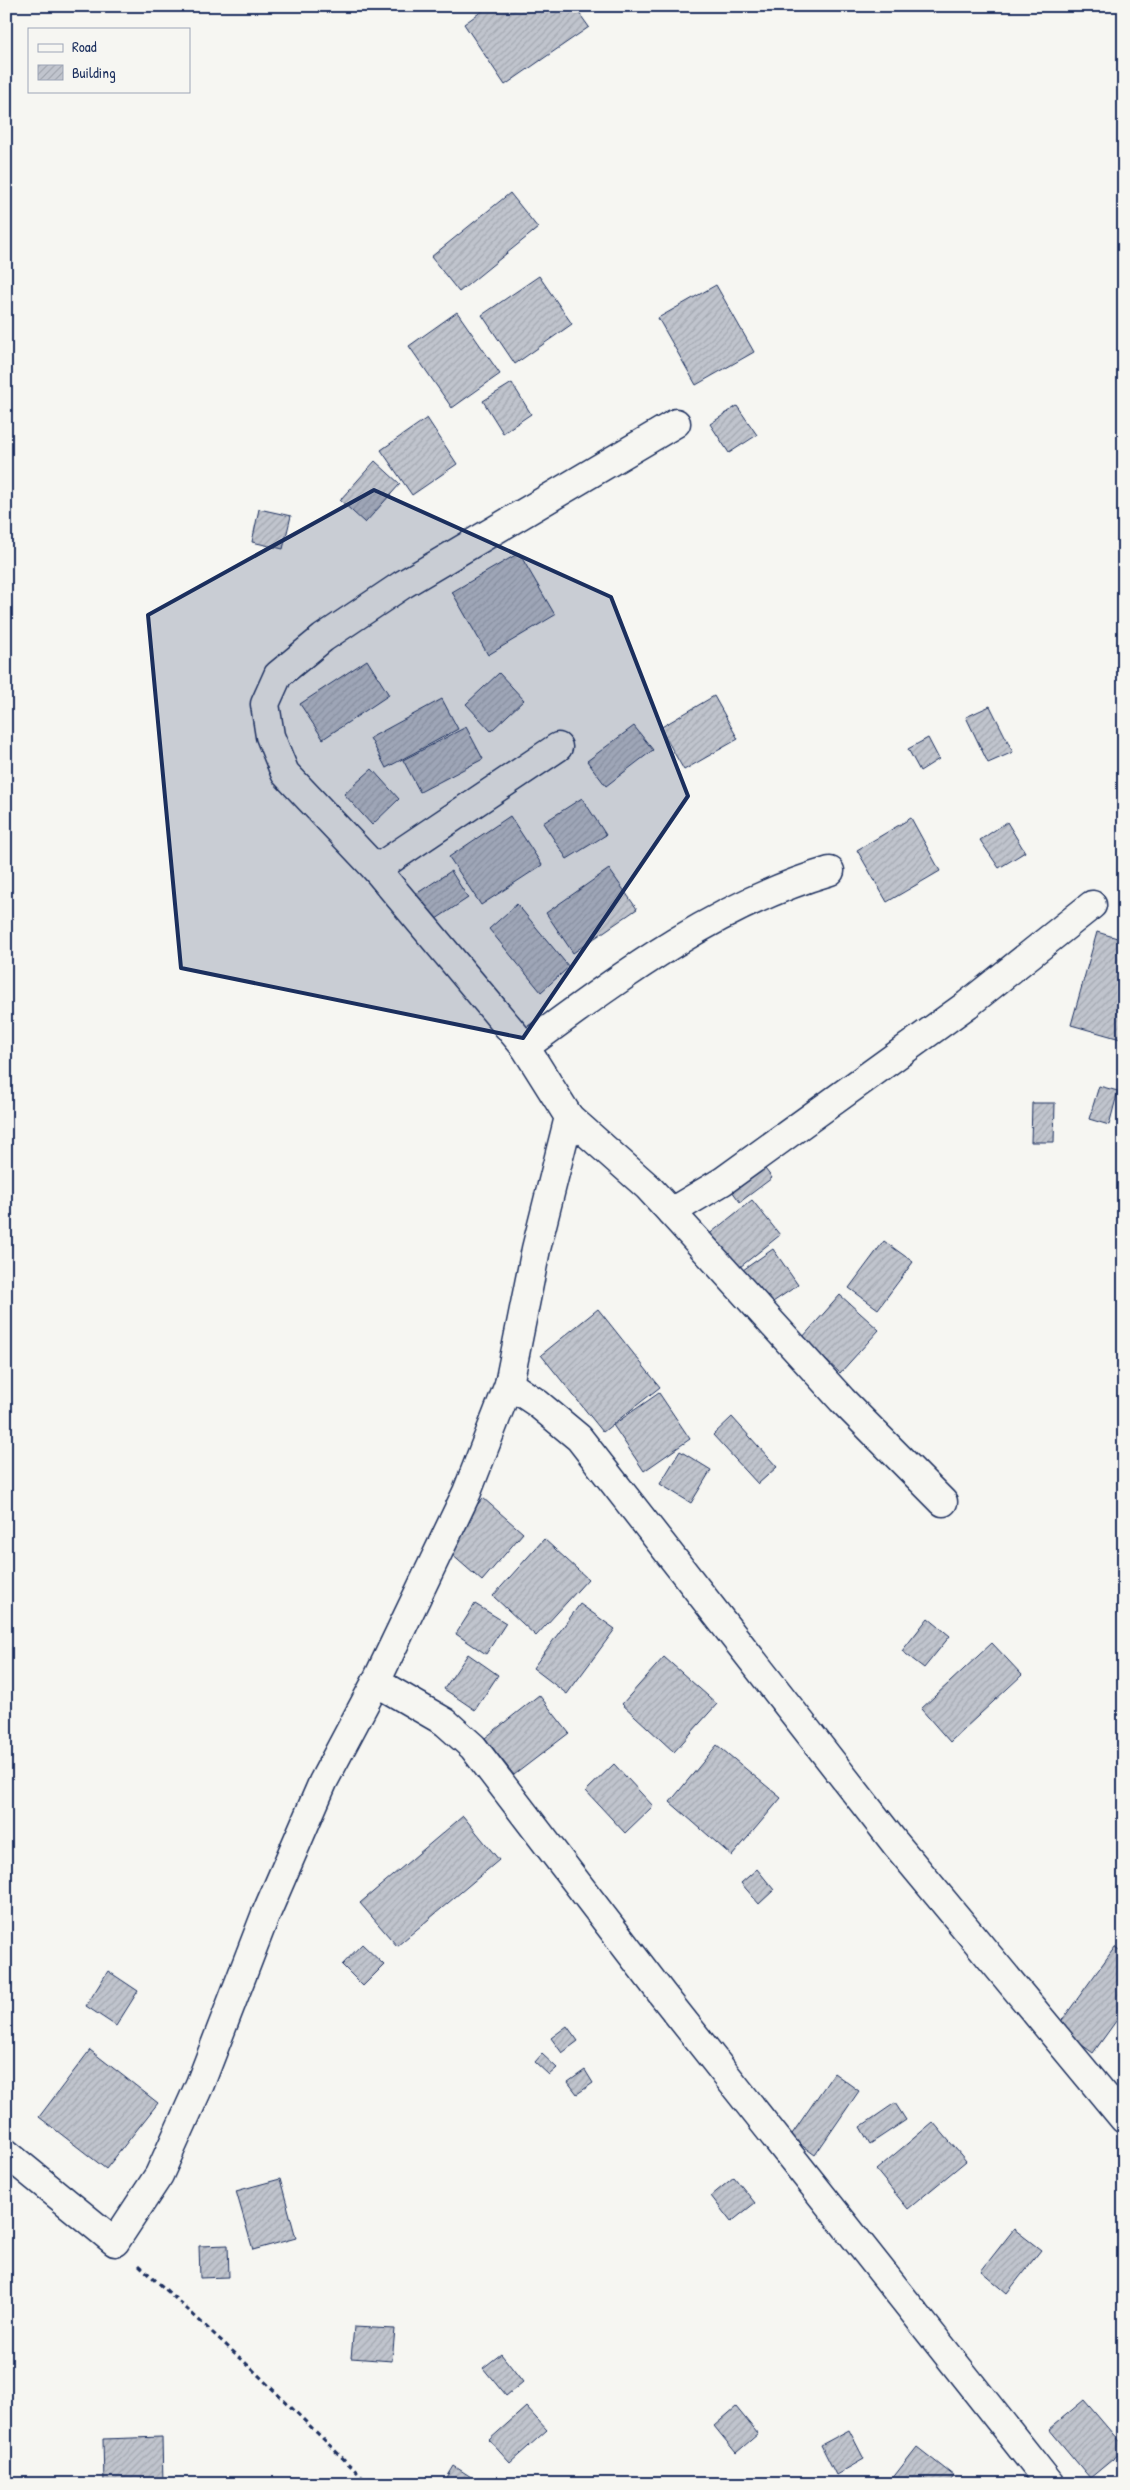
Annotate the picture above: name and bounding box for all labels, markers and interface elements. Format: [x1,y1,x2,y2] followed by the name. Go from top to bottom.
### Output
[28,28,190,92] legend
[72,36,97,57] text: Road
[72,62,116,83] text: Building

